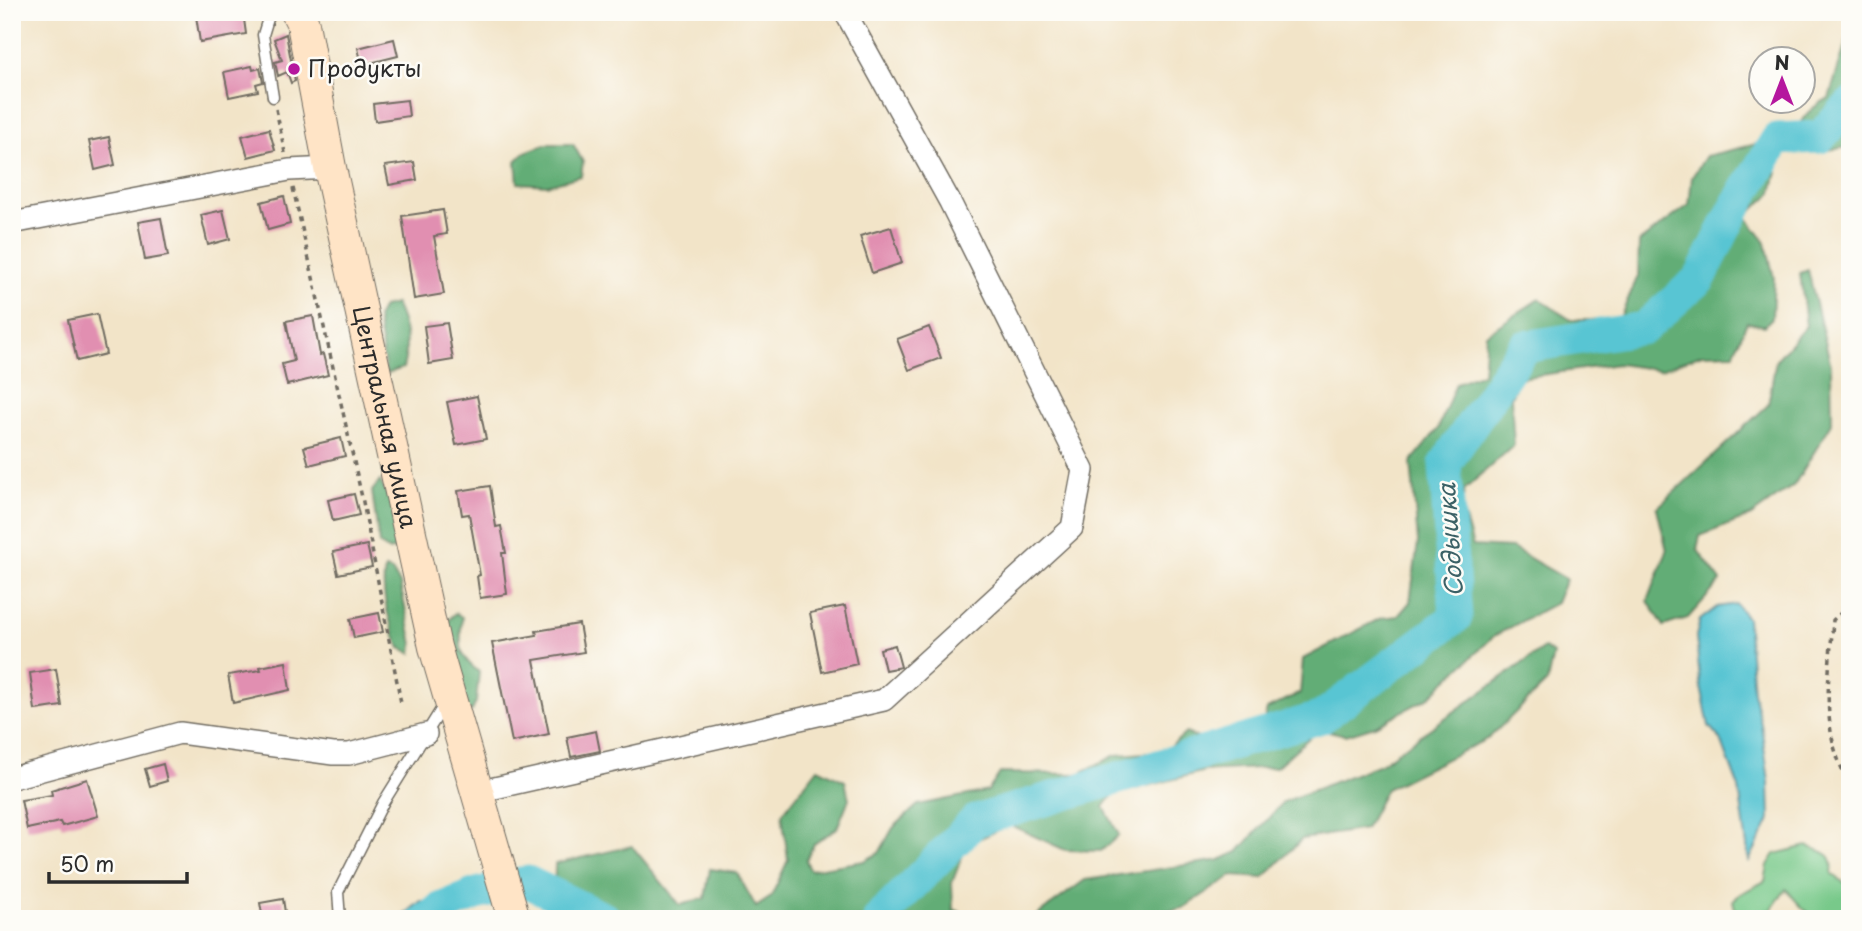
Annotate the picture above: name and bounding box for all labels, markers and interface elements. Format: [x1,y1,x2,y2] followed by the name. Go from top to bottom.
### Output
[1746,46,1816,116] north arrow
[1774,48,1790,76] text: N
[308,50,422,85] place label: Продукты
[286,61,302,77] marker: Продукты
[345,302,428,532] street label: Центральная улица
[1427,481,1471,598] water label: Содышка
[49,840,187,884] scale bar
[60,847,114,879] text: 50 m

